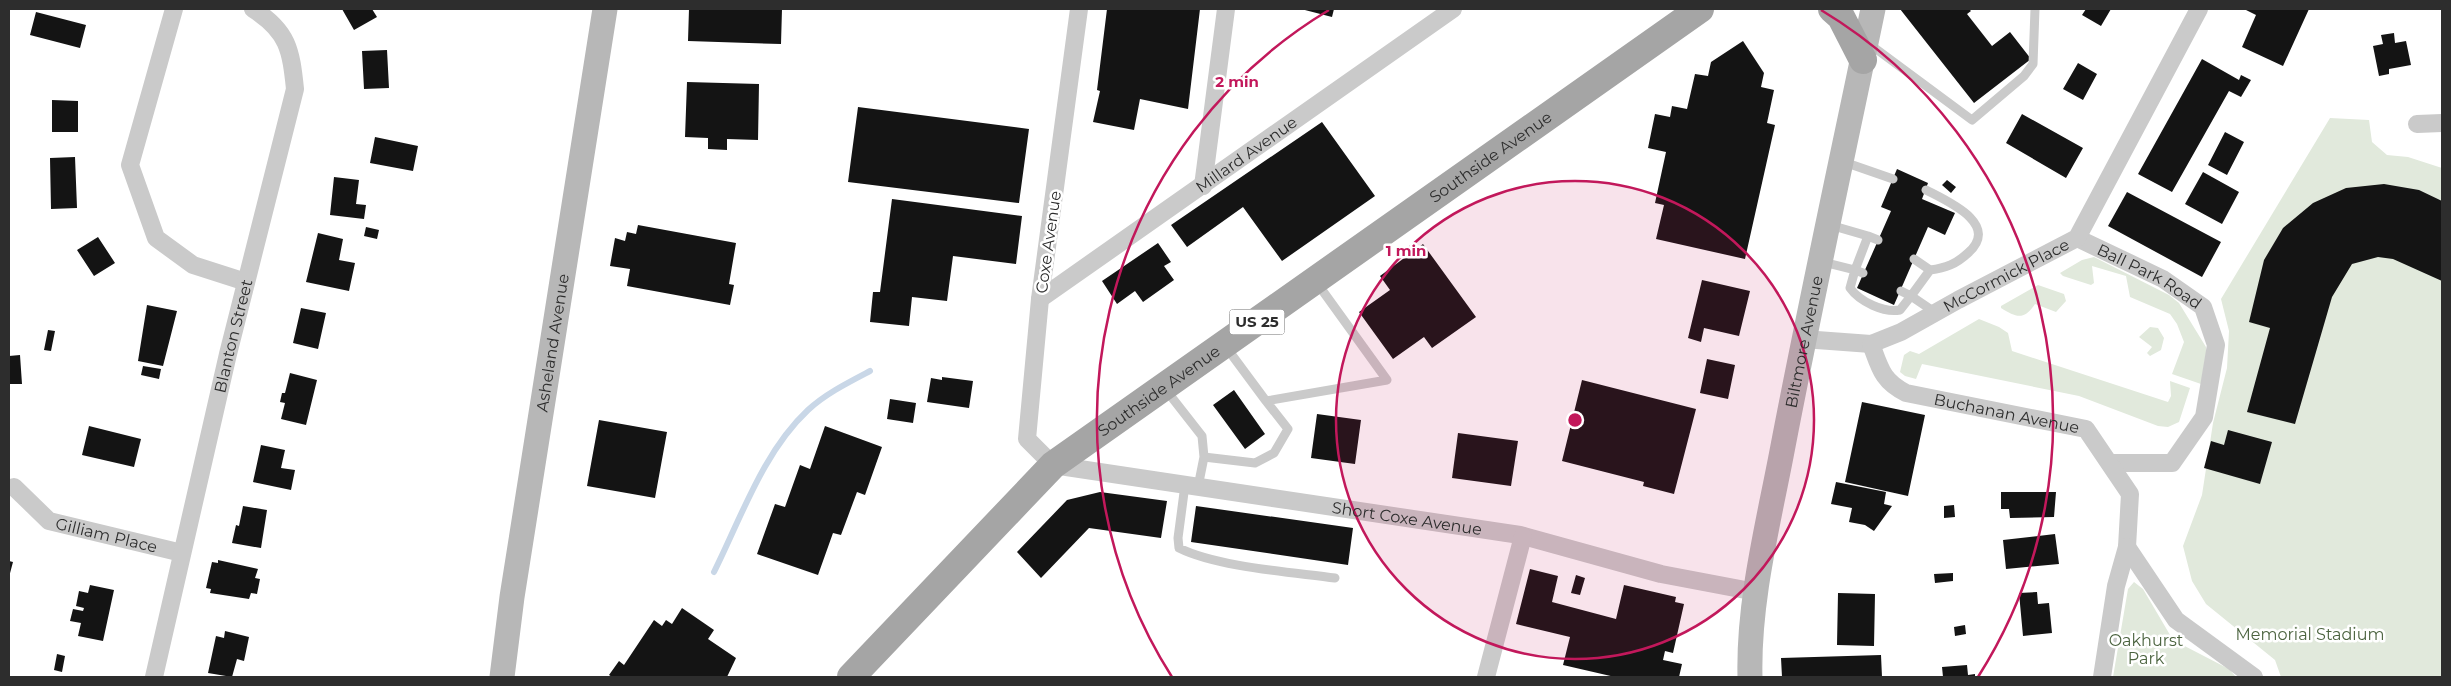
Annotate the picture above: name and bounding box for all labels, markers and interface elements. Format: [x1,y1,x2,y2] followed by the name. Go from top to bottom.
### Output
[1215,72,1259,91] text: 2 min
[1426,107,1556,207] street label: Southside Avenue
[1192,113,1301,197] street label: Millard Avenue
[1032,190,1065,295] street label: Coxe Avenue
[1940,235,2072,316] street label: McCormick Place
[2094,240,2205,313] street label: Ball Park Road
[1386,241,1426,260] text: 1 min
[532,272,573,413] street label: Asheland Avenue
[1782,274,1827,410] street label: Biltmore Avenue
[210,277,257,395] street label: Blanton Street
[1230,310,1284,334] road number: US 25
[1094,341,1224,441] street label: Southside Avenue
[1932,390,2081,437] street label: Buchanan Avenue
[1566,411,1584,429] centre of rings
[1331,498,1483,539] street label: Short Coxe Avenue
[54,514,159,557] street label: Gilliam Place
[2236,625,2384,644] park label: Memorial Stadium
[2109,631,2184,668] park label: Oakhurst Park

